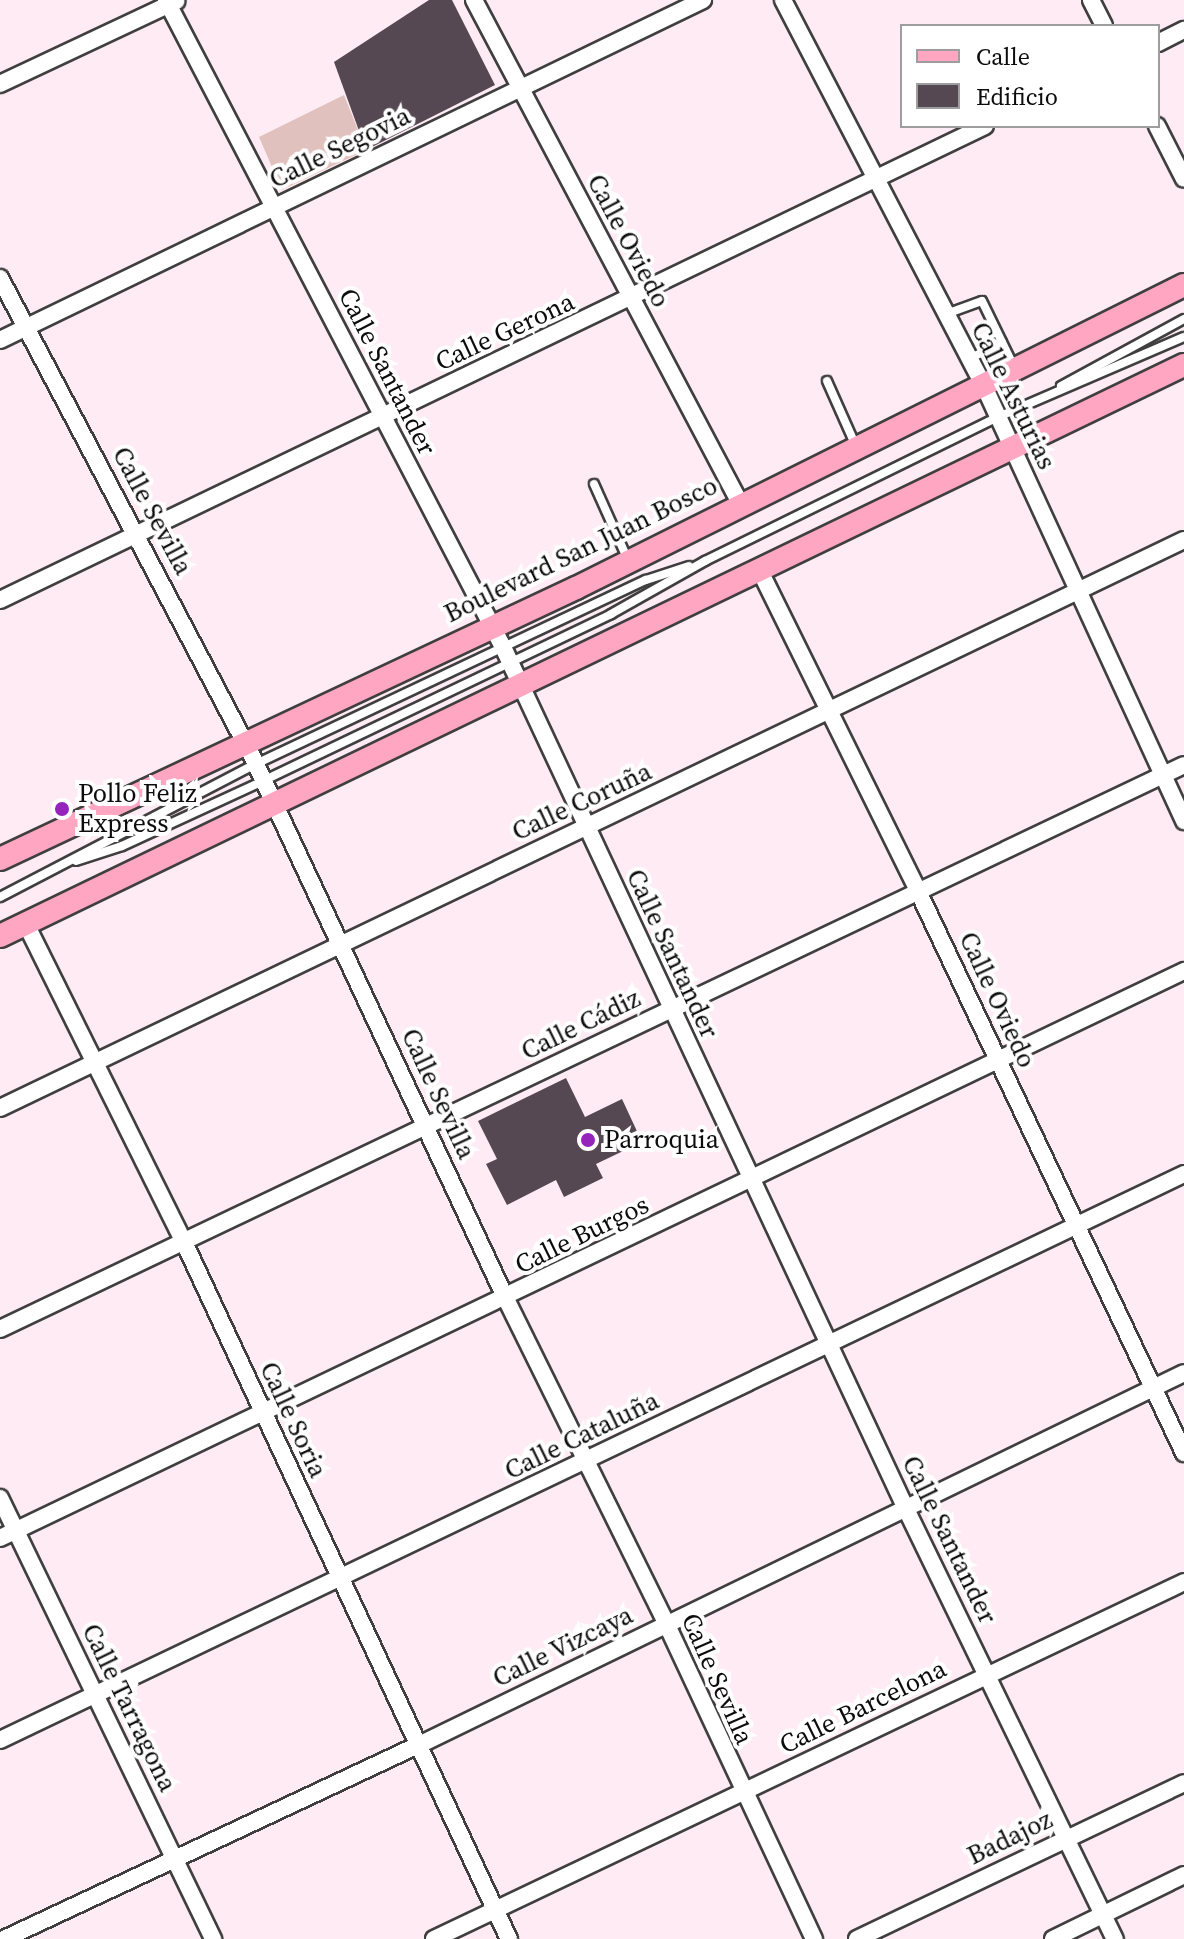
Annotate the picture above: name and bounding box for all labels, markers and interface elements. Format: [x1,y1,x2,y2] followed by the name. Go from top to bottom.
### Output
[900,24,1160,128] legend
[976,40,1030,73] text: Calle
[976,80,1058,113] text: Edificio
[265,101,415,195] street label: Calle Segovia
[580,169,676,313] street label: Calle Oviedo
[332,283,442,461] street label: Calle Santander
[431,286,579,378] street label: Calle Gerona
[964,317,1062,475] street label: Calle Asturias
[105,442,199,580] street label: Calle Sevilla
[439,470,723,630] street label: Boulevard San Juan Bosco
[507,756,657,848] street label: Calle Coruña
[78,778,197,840] place label: Pollo Feliz Express
[53,800,71,818] marker: Pollo Feliz Express
[619,865,725,1043] street label: Calle Santander
[952,927,1042,1073] street label: Calle Oviedo
[516,983,646,1067] street label: Calle Cádiz
[394,1024,482,1164] street label: Calle Sevilla
[604,1124,719,1156] place label: Parroquia
[579,1131,597,1149] marker: Parroquia
[510,1189,654,1281] street label: Calle Burgos
[253,1357,333,1483] street label: Calle Soria
[500,1385,664,1487] street label: Calle Cataluña
[895,1451,1003,1629] street label: Calle Santander
[488,1600,638,1694] street label: Calle Vizcaya
[674,1609,760,1749] street label: Calle Sevilla
[75,1619,183,1797] street label: Calle Tarragona
[775,1653,951,1761] street label: Calle Barcelona
[962,1804,1058,1872] street label: Badajoz

